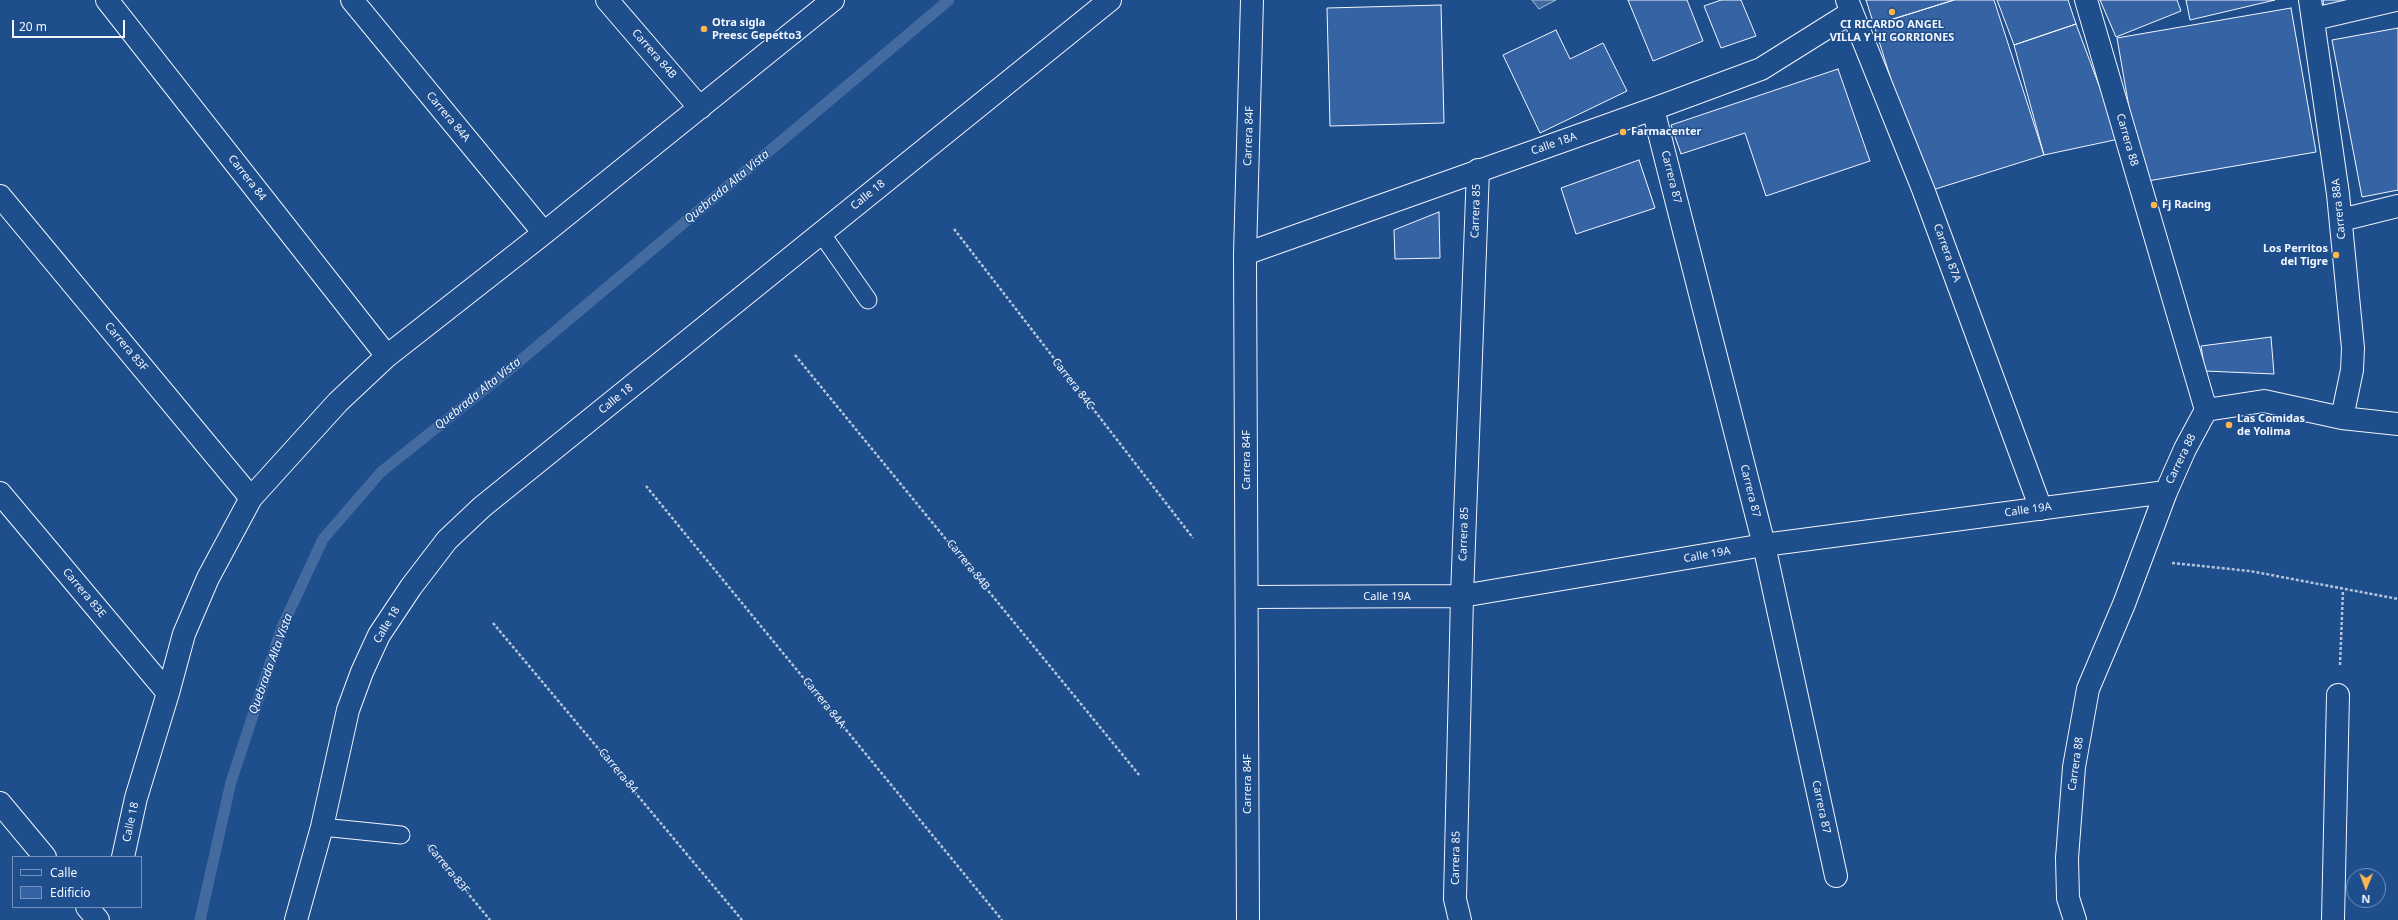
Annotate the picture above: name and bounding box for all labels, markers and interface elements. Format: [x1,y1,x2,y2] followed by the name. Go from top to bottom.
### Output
[1887,7,1897,17] marker: CI RICARDO ANGEL VILLA Y HI GORRIONES
[14,12,127,38] scale bar
[712,16,801,42] place label: Otra sigla Preesc Gepetto3
[19,18,47,35] text: 20 m
[1830,18,1954,44] place label: CI RICARDO ANGEL VILLA Y HI GORRIONES
[699,24,709,34] marker: Otra sigla Preesc Gepetto3
[629,27,679,81] street label: Carrera 84B
[423,89,473,145] street label: Carrera 84A
[1241,106,1257,166] street label: Carrera 84F
[2113,112,2141,168] street label: Carrera 88
[1631,125,1702,139] place label: Farmacenter
[1618,127,1628,137] marker: Farmacenter
[1529,130,1579,158] street label: Calle 18A
[682,147,772,227] water label: Quebrada Alta Vista
[1658,149,1684,205] street label: Carrera 87
[225,153,269,203] street label: Carrera 84
[848,177,888,213] street label: Calle 18
[2329,178,2349,240] street label: Carrera 88A
[1468,184,1484,238] street label: Carrera 85
[2162,198,2211,212] place label: Fj Racing
[2149,200,2159,210] marker: Fj Racing
[1930,222,1964,284] street label: Carrera 87A
[2263,242,2328,268] place label: Los Perritos del Tigre
[2331,250,2341,260] marker: Los Perritos del Tigre
[102,320,150,374] street label: Carrera 83F
[432,355,524,433] water label: Quebrada Alta Vista
[1049,356,1097,412] street label: Carrera 84C
[596,381,636,417] street label: Calle 18
[2237,412,2305,438] place label: Las Comidas de Yolima
[2224,420,2234,430] marker: Las Comidas de Yolima
[1240,430,1254,490] street label: Carrera 84F
[2163,432,2199,486] street label: Carrera 88
[1737,463,1763,519] street label: Carrera 87
[2004,500,2052,520] street label: Calle 19A
[1456,507,1472,561] street label: Carrera 85
[944,537,992,593] street label: Carrera 84B
[1682,544,1732,566] street label: Calle 19A
[60,566,108,620] street label: Carrera 83E
[1363,590,1411,604] street label: Calle 19A
[371,604,403,646] street label: Calle 18
[246,612,296,716] water label: Quebrada Alta Vista
[800,675,848,731] street label: Carrera 84A
[2066,736,2086,792] street label: Carrera 88
[596,746,640,796] street label: Carrera 84
[1241,754,1255,814] street label: Carrera 84F
[1809,779,1833,835] street label: Carrera 87
[120,801,142,843] street label: Calle 18
[1449,831,1463,885] street label: Carrera 85
[424,842,472,896] street label: Carrera 83F
[12,856,142,908] legend
[50,864,77,881] text: Calle
[2346,868,2386,908] north arrow
[50,884,91,901] text: Edificio
[2361,892,2370,907] text: N

